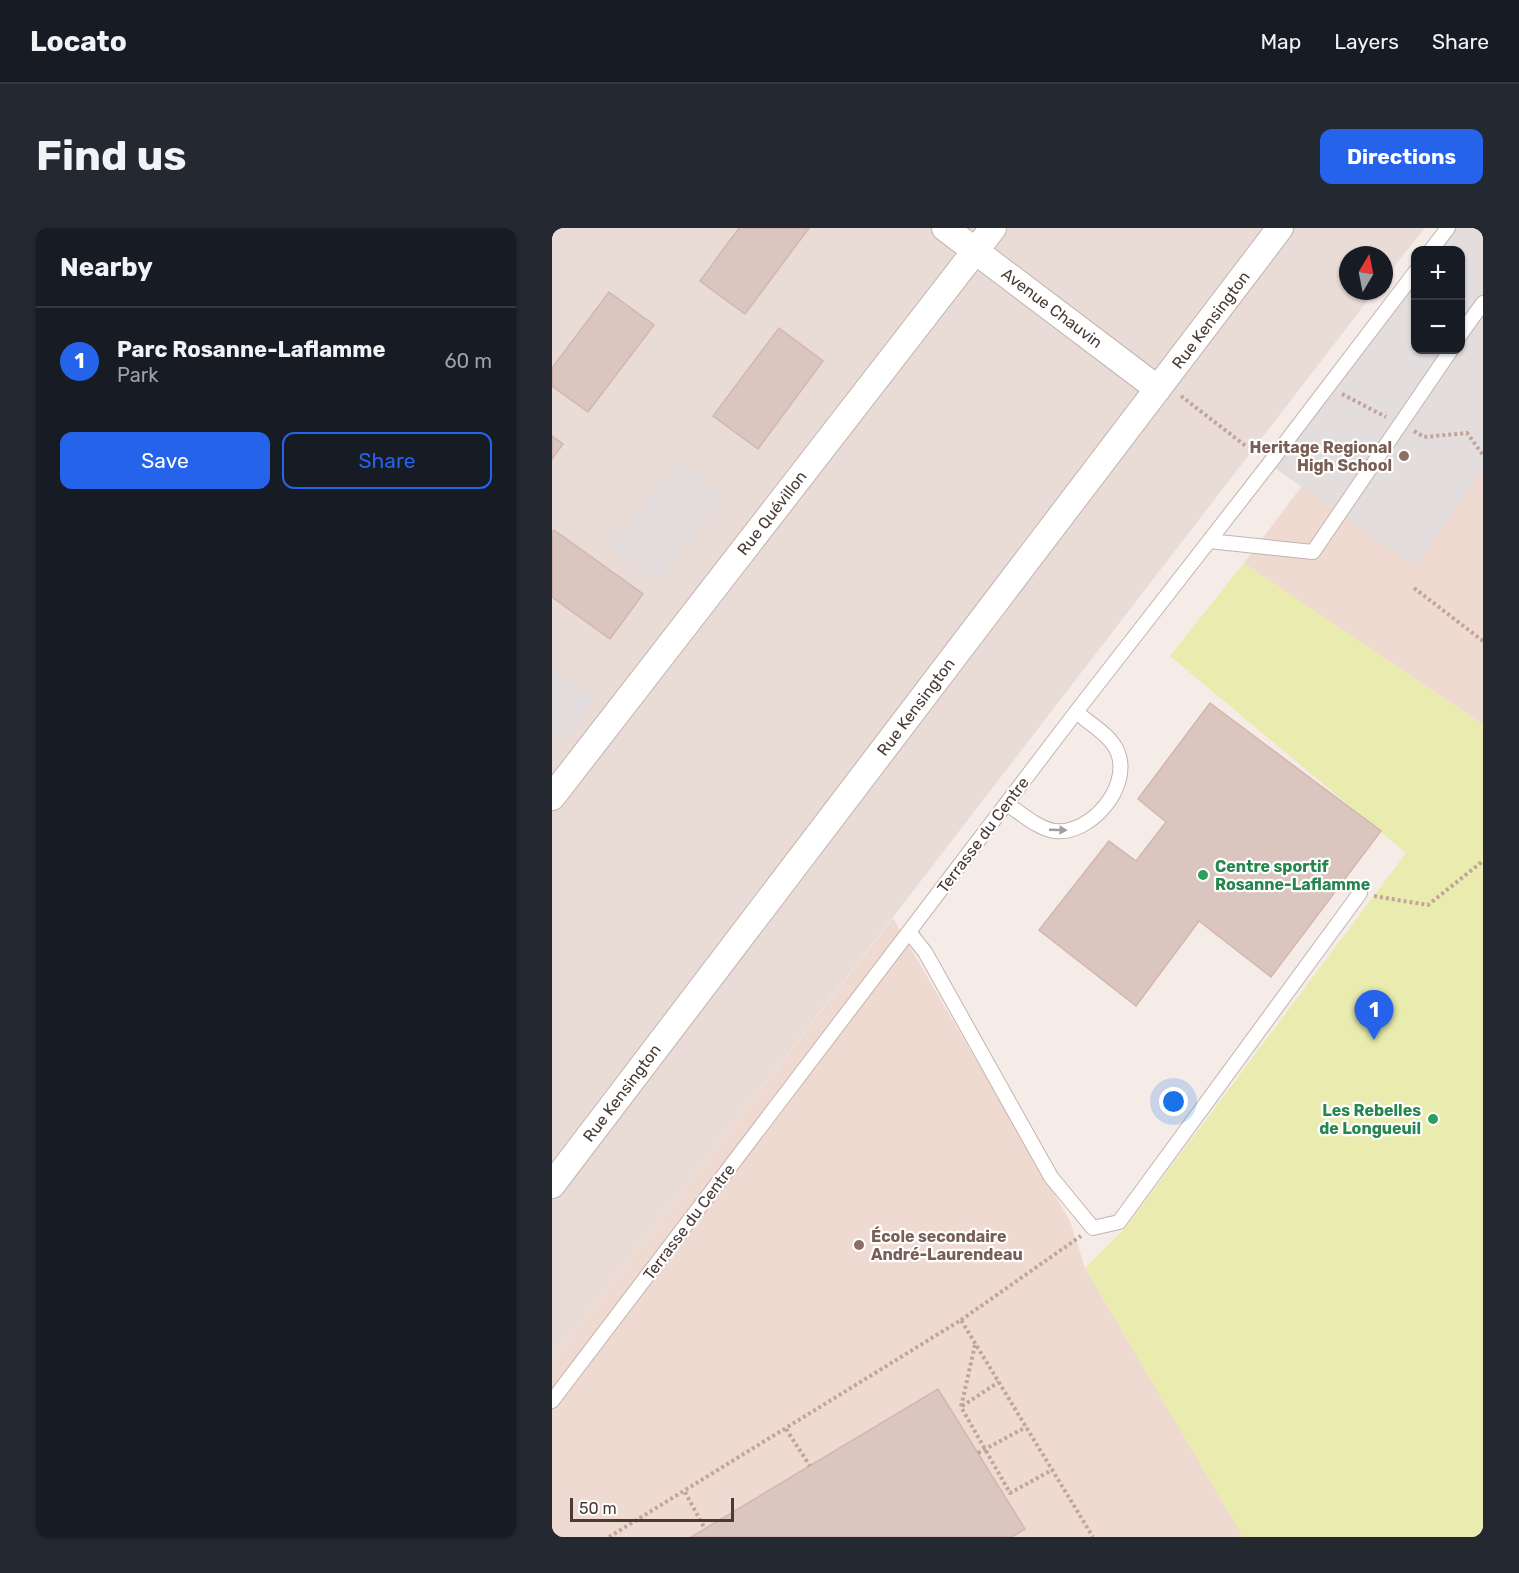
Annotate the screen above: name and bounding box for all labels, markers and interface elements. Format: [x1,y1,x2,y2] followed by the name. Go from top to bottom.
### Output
[30,25,127,58] text: Locato
[1260,29,1301,54] text: Map
[1334,29,1399,54] text: Layers
[1432,29,1489,54] text: Share
[1320,129,1483,184] button: Directions
[36,131,187,181] text: Find us
[1339,246,1393,300] north arrow
[1411,246,1465,354] map controls
[1411,246,1465,300] button: +
[60,252,153,283] text: Nearby
[998,264,1106,352] street label: Avenue Chauvin
[1168,267,1254,373] street label: Rue Kensington
[1411,300,1465,354] button: −
[117,336,385,363] text: Parc Rosanne-Laflamme
[75,349,84,373] text: 1
[445,349,492,373] text: 60 m
[117,363,159,387] text: Park
[60,432,270,489] button: Save
[282,432,492,489] button: Share
[1250,438,1392,475] place label: Heritage Regional High School
[1397,449,1411,463] marker: Heritage Regional High School
[733,467,811,559] street label: Rue Quévillon
[873,654,959,760] street label: Rue Kensington
[933,773,1033,897] street label: Terrasse du Centre
[1049,825,1068,835] one-way arrow
[1215,857,1370,894] place label: Centre sportif Rosanne-Laflamme
[1196,868,1210,882] marker: Centre sportif Rosanne-Laflamme
[1354,990,1394,1040] pin: 1
[579,1040,665,1146] street label: Rue Kensington
[1159,1087,1188,1116] your location
[1319,1101,1421,1138] place label: Les Rebelles de Longueuil
[1426,1112,1440,1126] marker: Les Rebelles de Longueuil
[639,1160,739,1284] street label: Terrasse du Centre
[871,1226,1023,1264] place label: École secondaire André-Laurendeau
[852,1238,866,1252] marker: École secondaire André-Laurendeau
[570,1495,734,1522] scale bar
[579,1499,617,1518] text: 50 m

